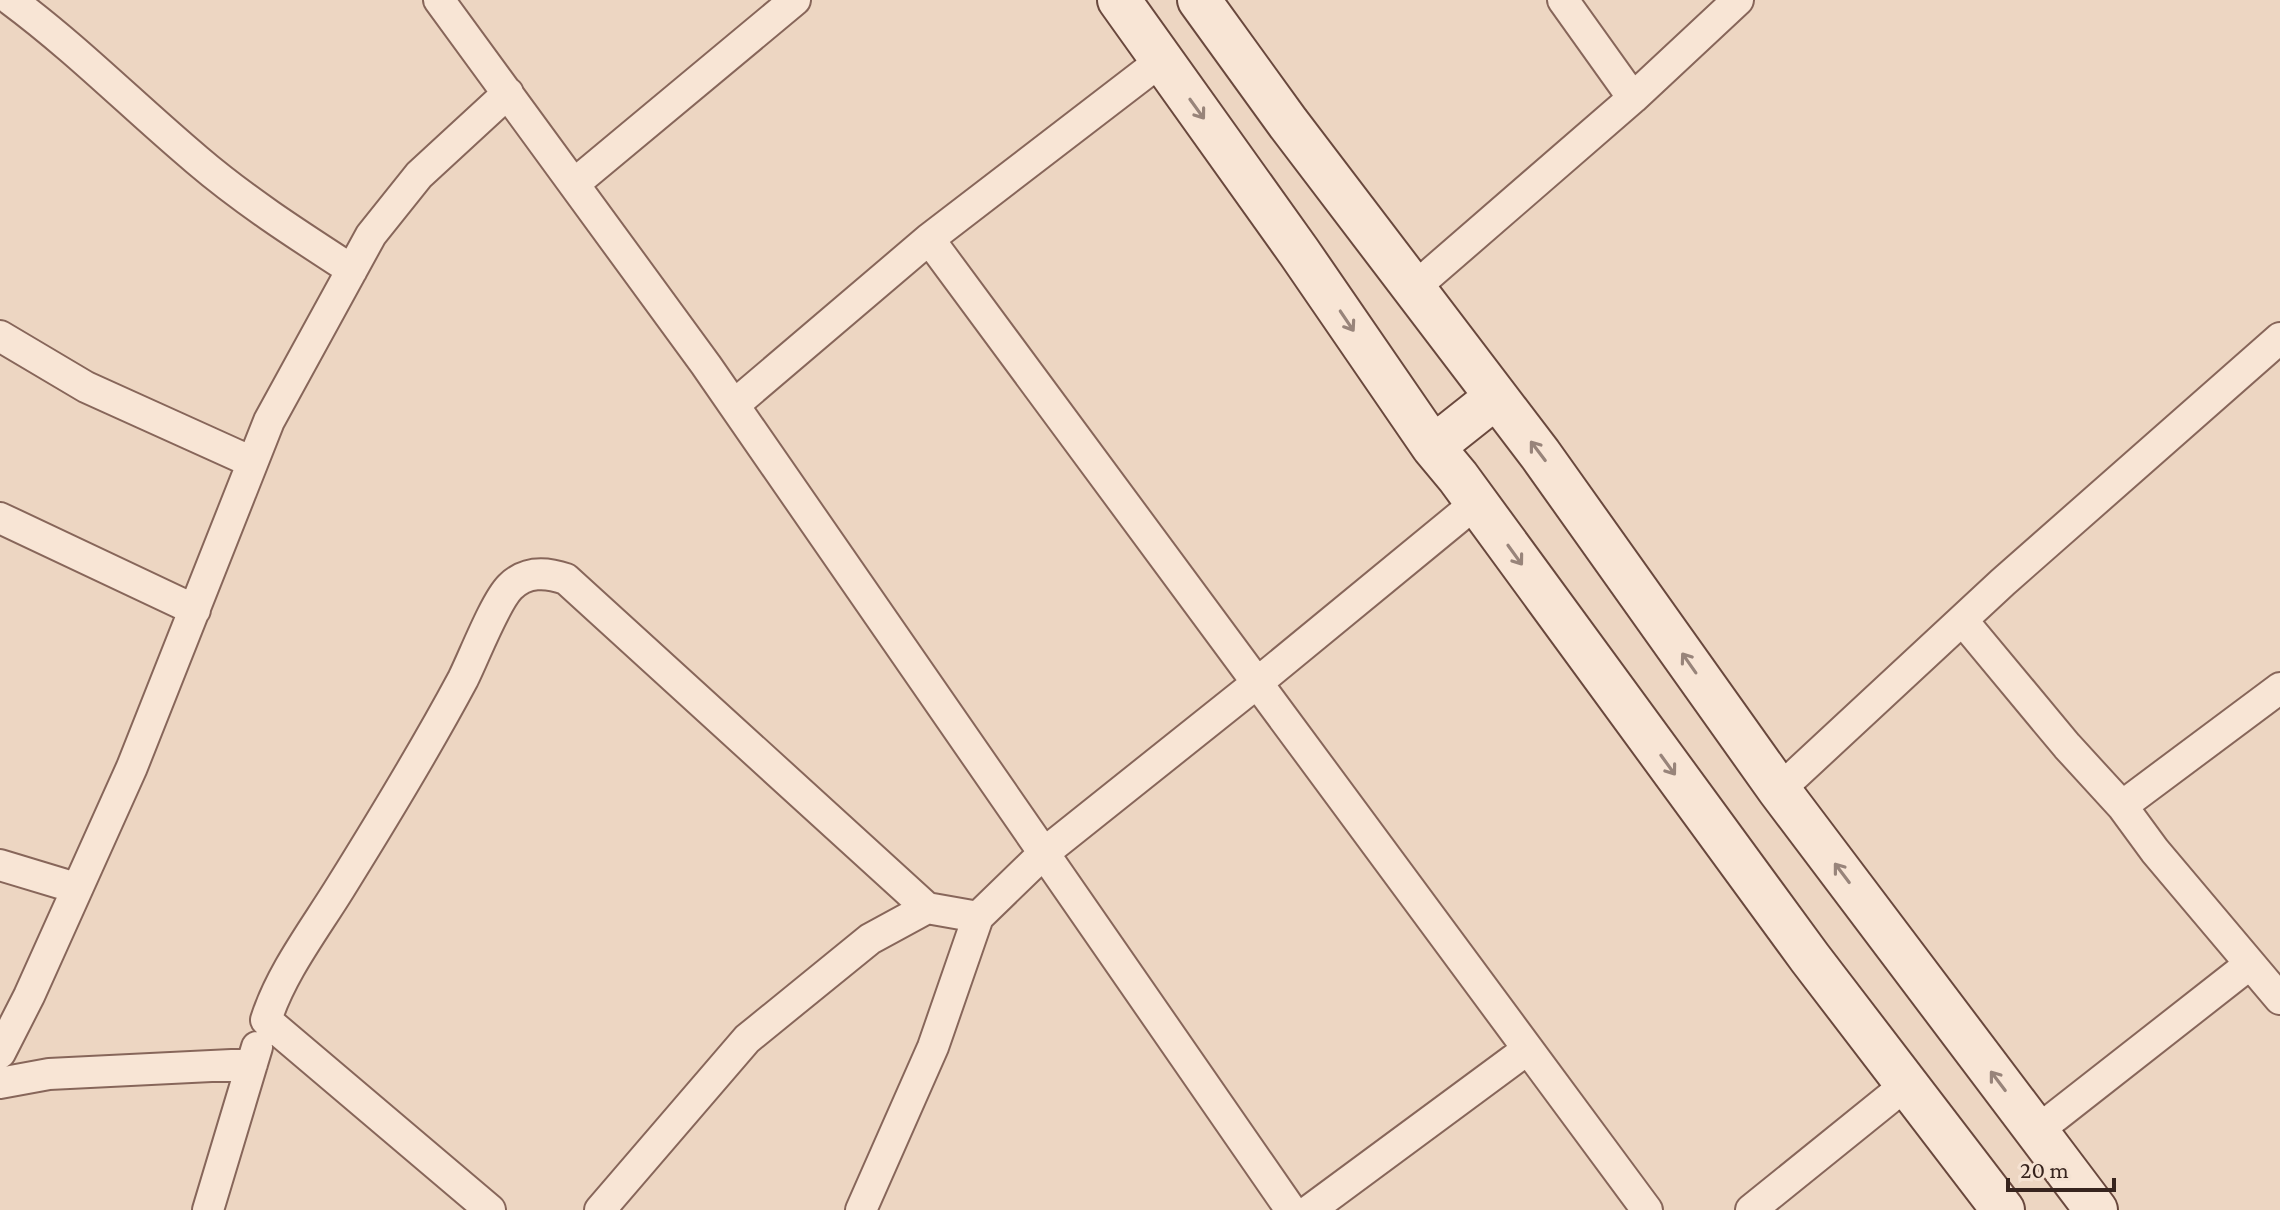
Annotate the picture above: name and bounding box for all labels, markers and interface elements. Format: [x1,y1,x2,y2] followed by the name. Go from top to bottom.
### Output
[1188,98,1205,119] one-way arrow
[1339,310,1355,332] one-way arrow
[1530,441,1547,462] one-way arrow
[1506,544,1523,565] one-way arrow
[1681,653,1698,674] one-way arrow
[1660,754,1677,775] one-way arrow
[1833,863,1850,884] one-way arrow
[1990,1071,2007,1092] one-way arrow
[2008,1142,2114,1192] scale bar
[2020,1156,2069,1183] text: 20 m

